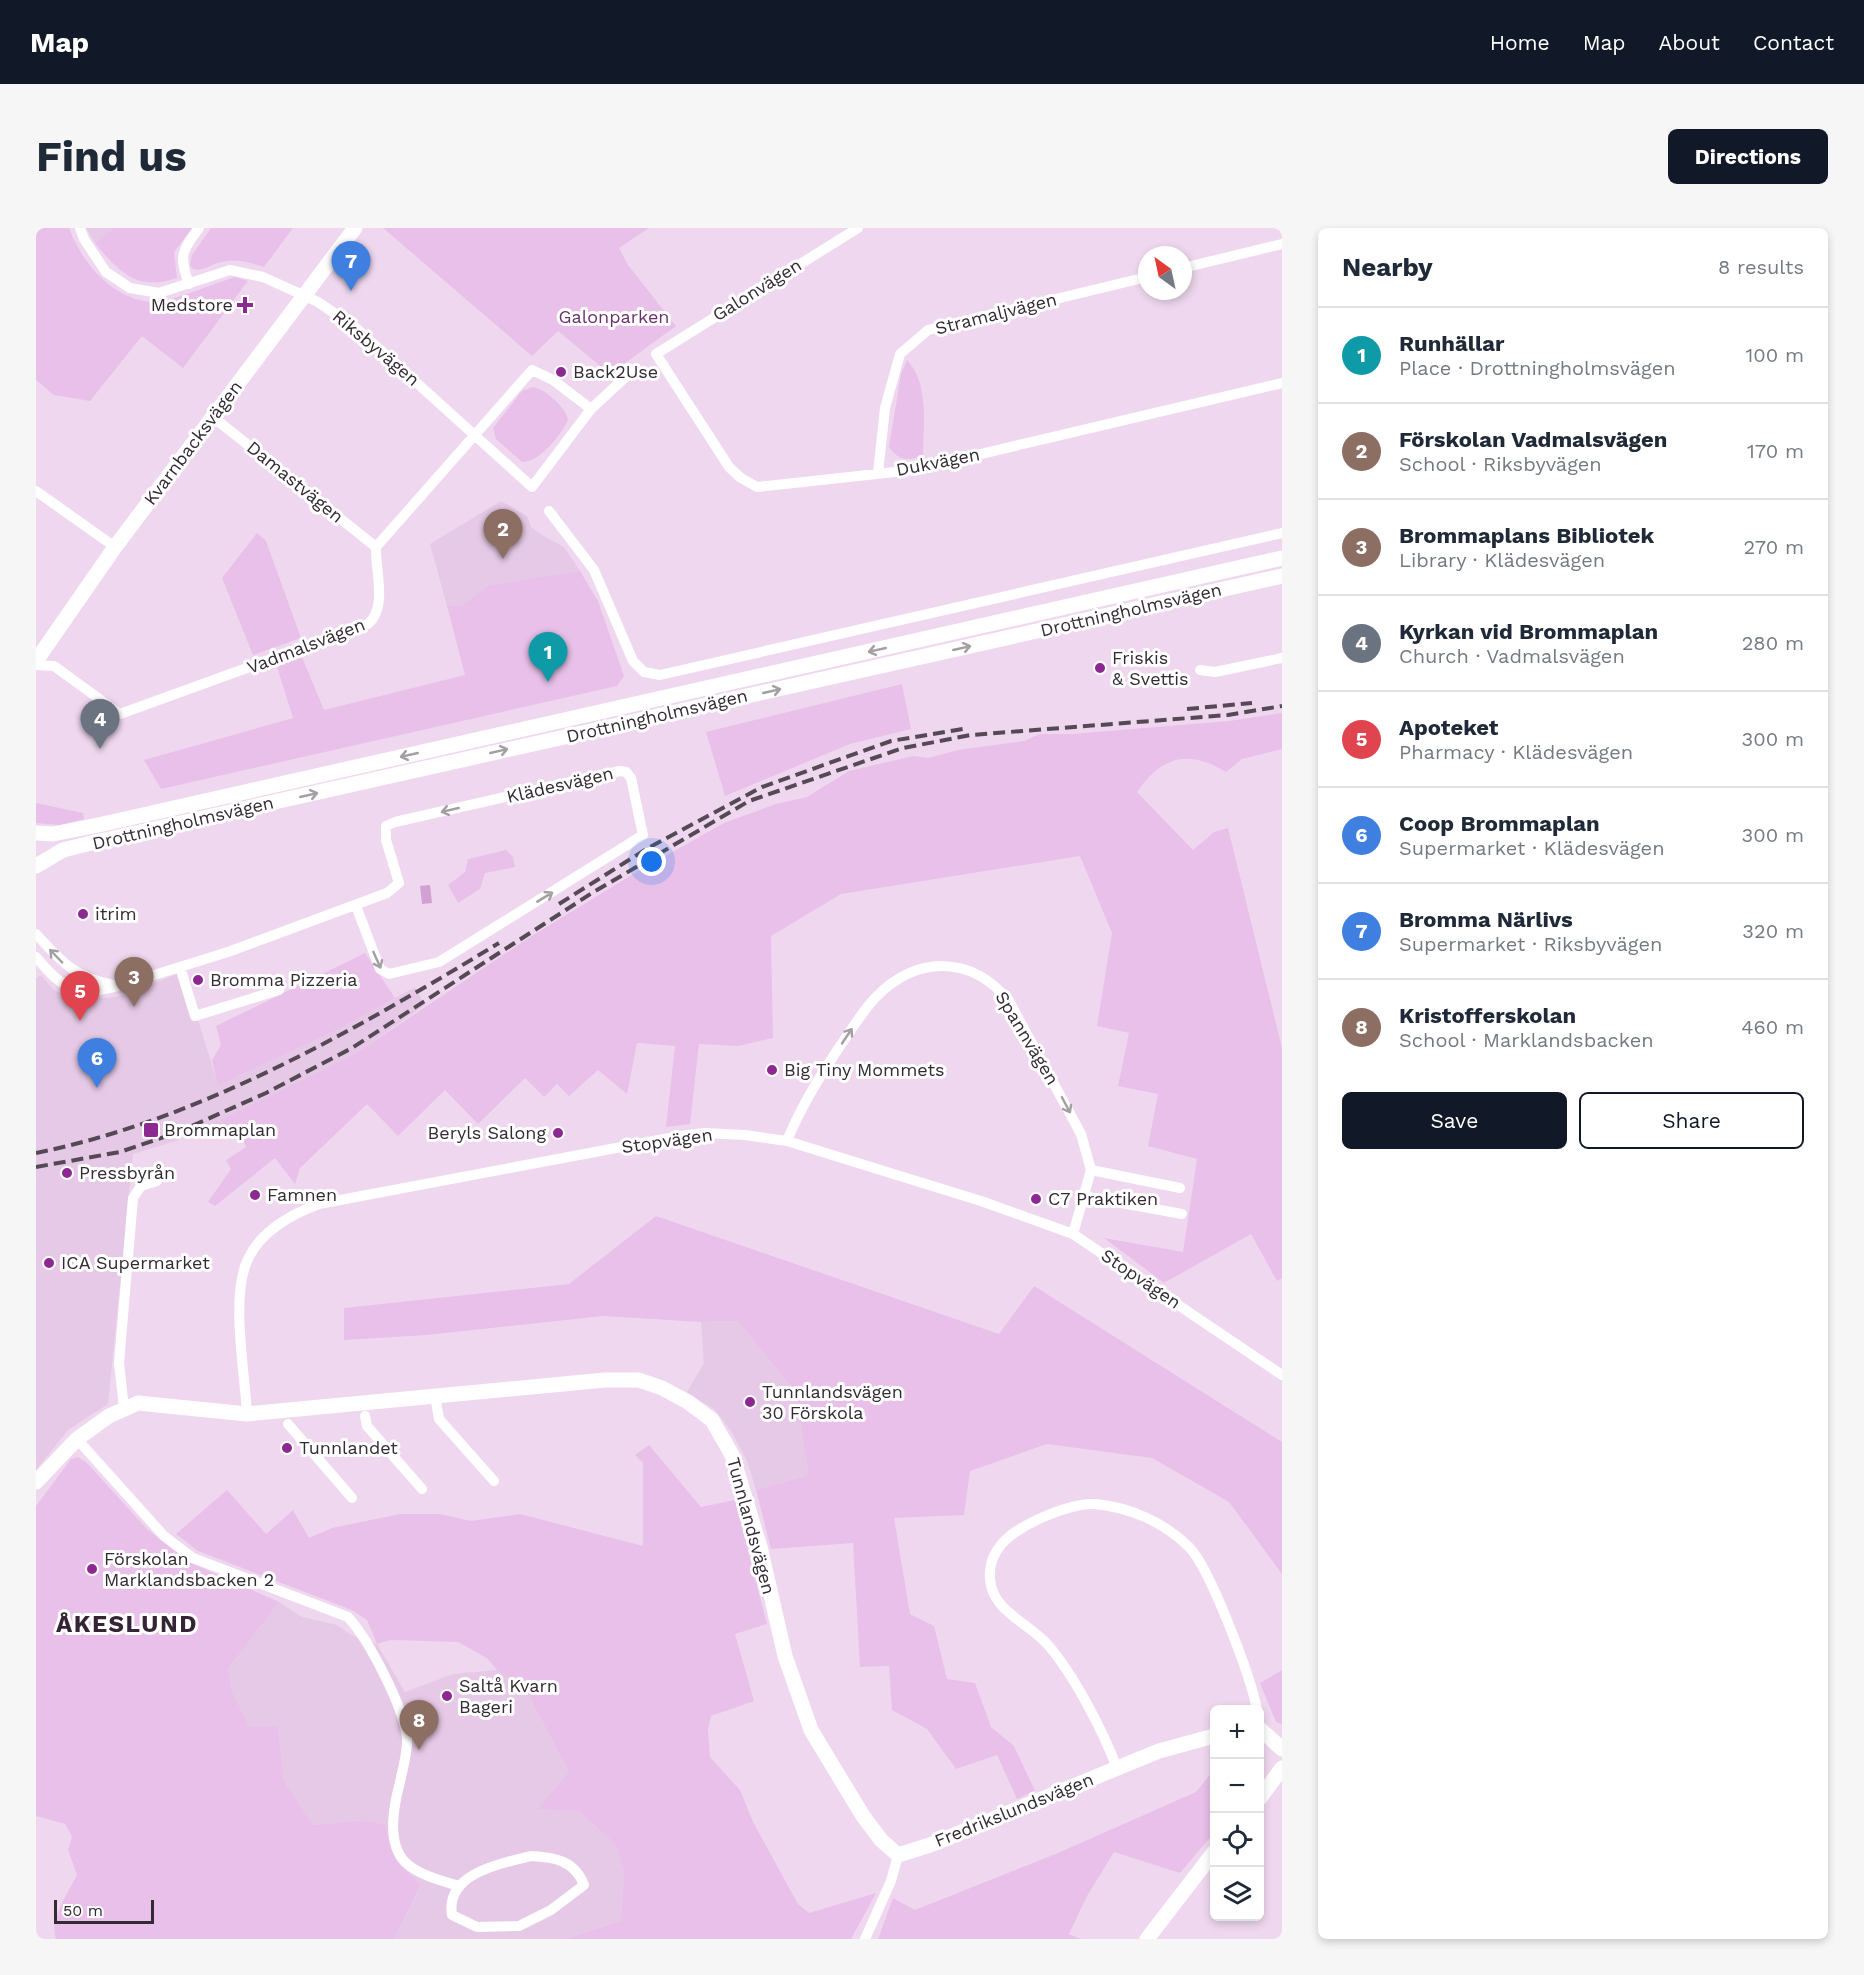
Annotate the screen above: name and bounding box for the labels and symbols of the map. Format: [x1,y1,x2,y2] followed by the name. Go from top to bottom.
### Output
[332,242,370,291] pin: 7
[1138,246,1192,300] north arrow
[708,254,805,325] street label: Galonvägen
[933,288,1059,339] street label: Stramaljvägen
[151,294,233,315] place label: Medstore
[238,298,252,312] marker: Medstore
[329,305,424,390] street label: Riksbyvägen
[559,306,669,327] park label: Galonparken
[573,361,658,382] place label: Back2Use
[554,365,568,379] marker: Back2Use
[139,376,246,509] street label: Kvarnbacksvägen
[243,436,348,527] street label: Damastvägen
[894,443,981,480] street label: Dukvägen
[484,510,522,559] pin: 2
[1038,578,1224,641] street label: Drottningholmsvägen
[244,613,368,678] street label: Vadmalsvägen
[528,632,568,682] pin: 1
[952,642,971,653] one-way arrow
[868,645,887,656] one-way arrow
[1112,647,1188,689] place label: Friskis & Svettis
[1093,661,1107,675] marker: Friskis & Svettis
[564,684,750,747] street label: Drottningholmsvägen
[762,684,781,696] one-way arrow
[80,700,120,749] pin: 4
[490,745,509,757] one-way arrow
[400,750,419,761] one-way arrow
[504,762,615,807] street label: Klädesvägen
[299,789,318,800] one-way arrow
[90,791,276,854] street label: Drottningholmsvägen
[440,804,459,816] one-way arrow
[637,847,666,876] your location
[536,890,553,902] one-way arrow
[95,903,137,924] place label: itrim
[76,907,90,921] marker: itrim
[49,948,64,963] one-way arrow
[372,951,383,969] one-way arrow
[114,958,154,1007] pin: 3
[210,969,357,990] place label: Bromma Pizzeria
[60,972,99,1021] pin: 5
[191,973,205,987] marker: Bromma Pizzeria
[991,987,1064,1088] street label: Spannvägen
[841,1028,853,1044] one-way arrow
[78,1038,116,1088] pin: 6
[784,1059,945,1080] place label: Big Tiny Mommets
[765,1063,779,1077] marker: Big Tiny Mommets
[1061,1096,1072,1114] one-way arrow
[164,1119,276,1140] place label: Brommaplan
[142,1121,160,1139] marker: Brommaplan
[428,1122,546,1143] place label: Beryls Salong
[620,1124,714,1157] street label: Stopvägen
[551,1126,565,1140] marker: Beryls Salong
[79,1162,175,1183] place label: Pressbyrån
[60,1166,74,1180] marker: Pressbyrån
[267,1184,337,1205] place label: Famnen
[248,1188,262,1202] marker: Famnen
[1048,1188,1158,1209] place label: C7 Praktiken
[1029,1192,1043,1206] marker: C7 Praktiken
[1097,1244,1185,1313] street label: Stopvägen
[61,1252,210,1273] place label: ICA Supermarket
[42,1256,56,1270] marker: ICA Supermarket
[762,1381,903,1423] place label: Tunnlandsvägen 30 Förskola
[743,1395,757,1409] marker: Tunnlandsvägen 30 Förskola
[299,1437,398,1458] place label: Tunnlandet
[280,1441,294,1455] marker: Tunnlandet
[723,1455,780,1597] street label: Tunnlandsvägen
[104,1548,274,1590] place label: Förskolan Marklandsbacken 2
[85,1562,99,1576] marker: Förskolan Marklandsbacken 2
[56,1610,198,1638] district label: ÅKESLUND
[459,1675,558,1717] place label: Saltå Kvarn Bageri
[440,1689,454,1703] marker: Saltå Kvarn Bageri
[400,1700,439,1750] pin: 8
[931,1768,1096,1851] street label: Fredrikslundsvägen
[54,1897,154,1924] scale bar

